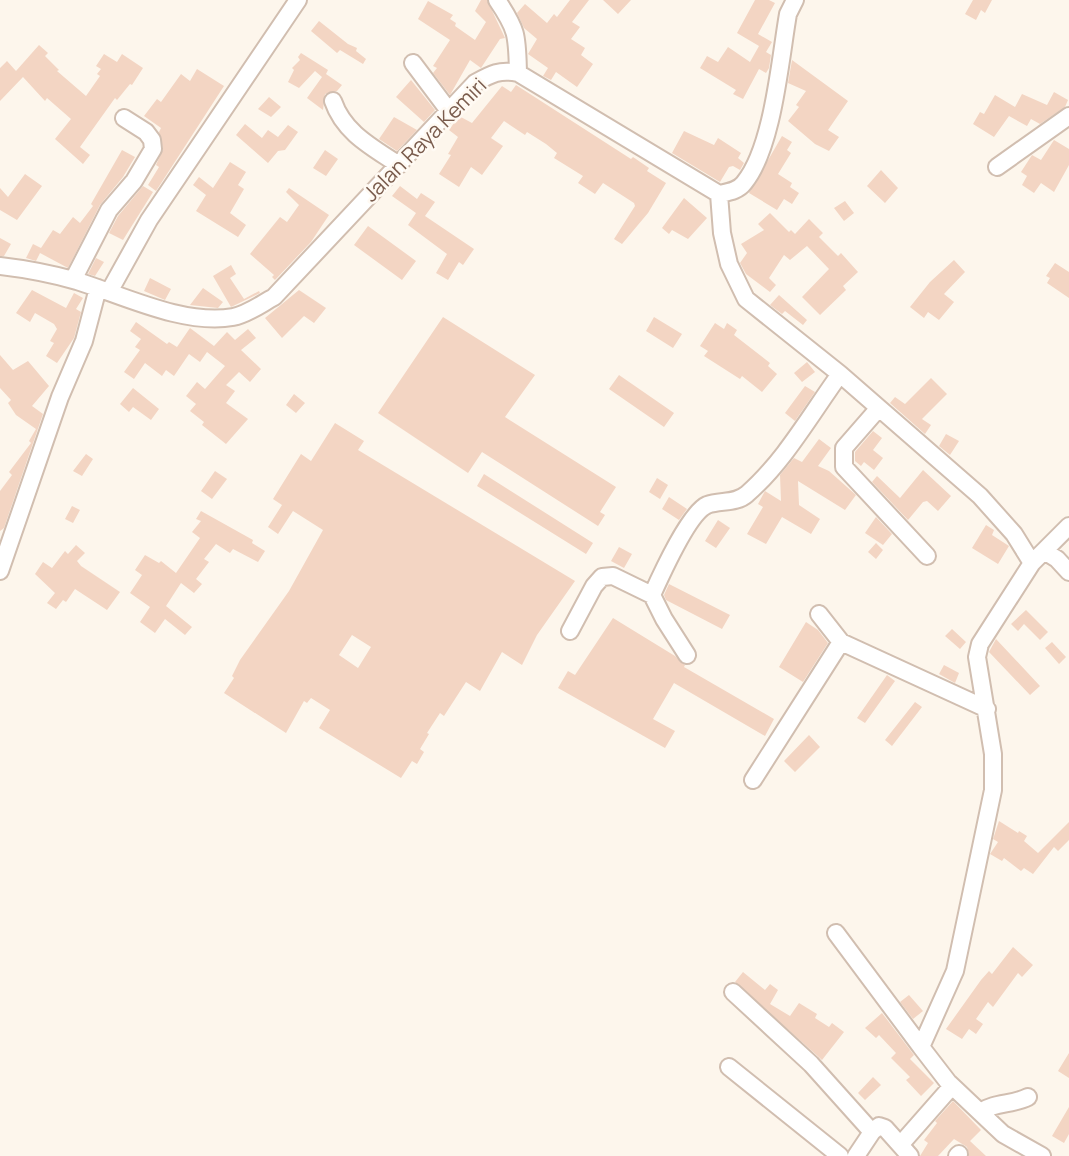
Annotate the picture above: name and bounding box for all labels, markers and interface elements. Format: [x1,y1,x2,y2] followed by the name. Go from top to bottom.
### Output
[356,71,492,207] street label: Jalan Raya Kemiri

